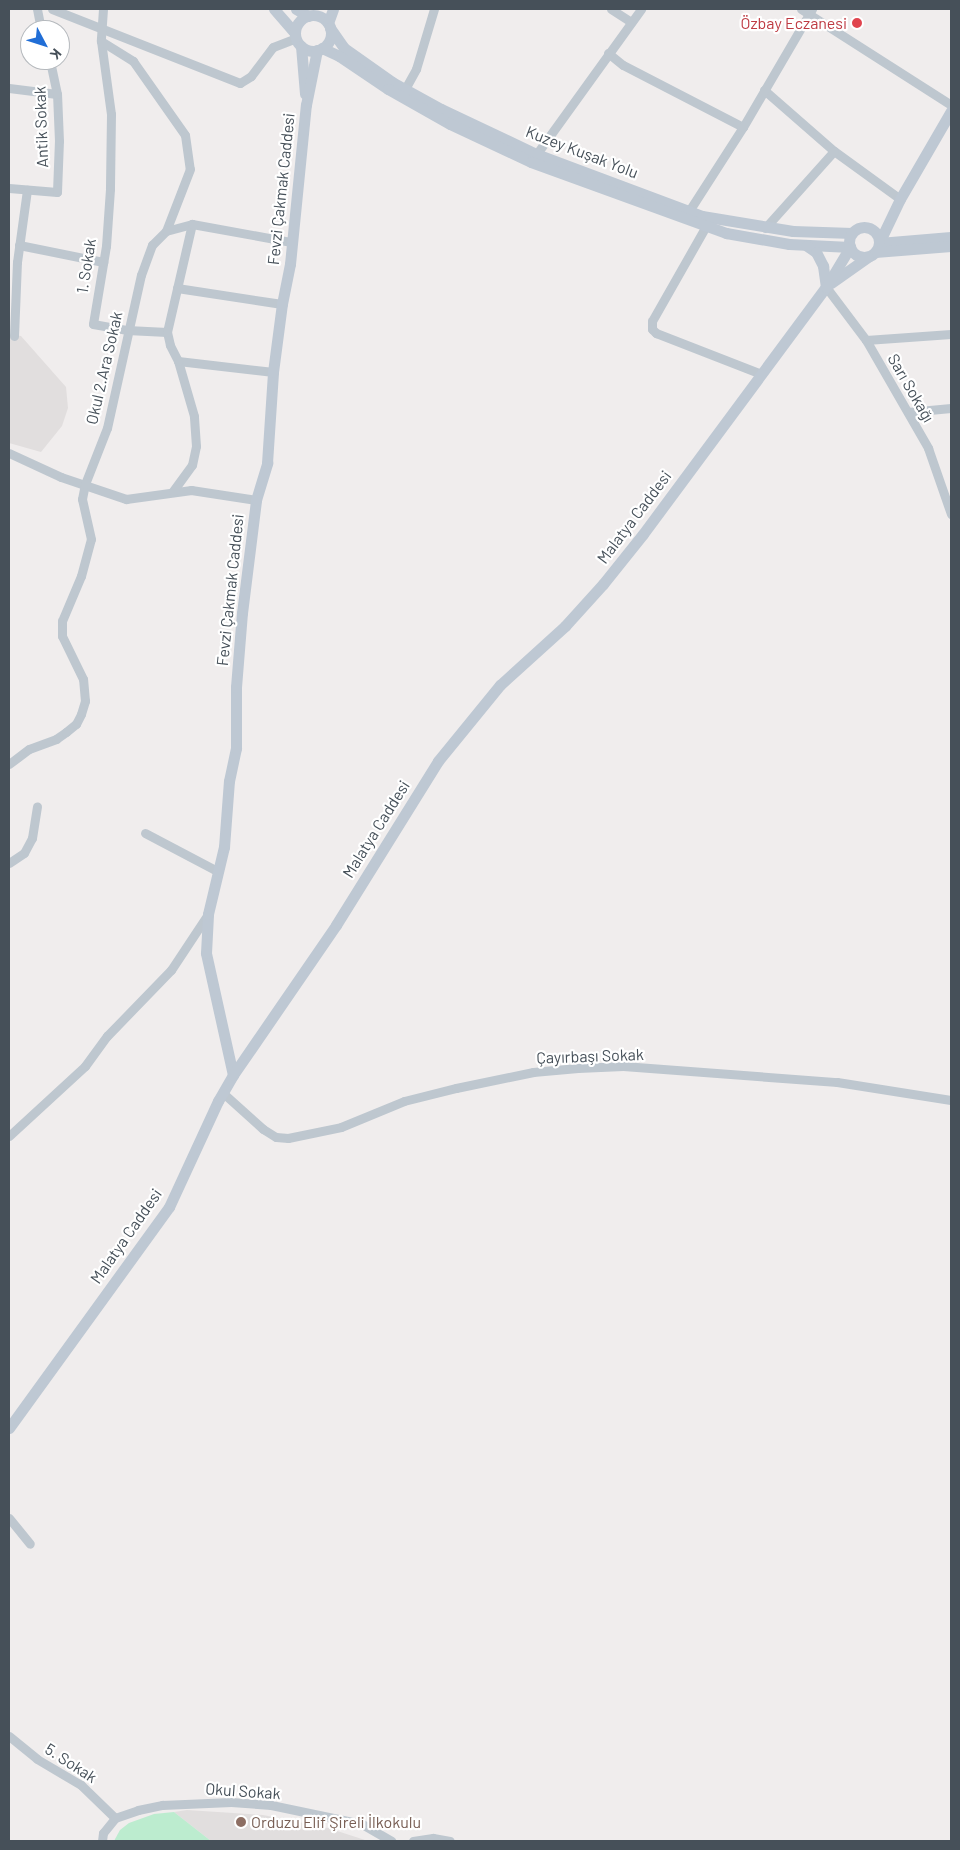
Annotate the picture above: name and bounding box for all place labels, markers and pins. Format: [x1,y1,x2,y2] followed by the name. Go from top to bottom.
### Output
[741,13,847,33] place label: Özbay Eczanesi
[851,17,863,29] marker: Özbay Eczanesi
[251,1812,421,1832] place label: Orduzu Elif Şireli İlkokulu
[235,1816,247,1828] marker: Orduzu Elif Şireli İlkokulu

